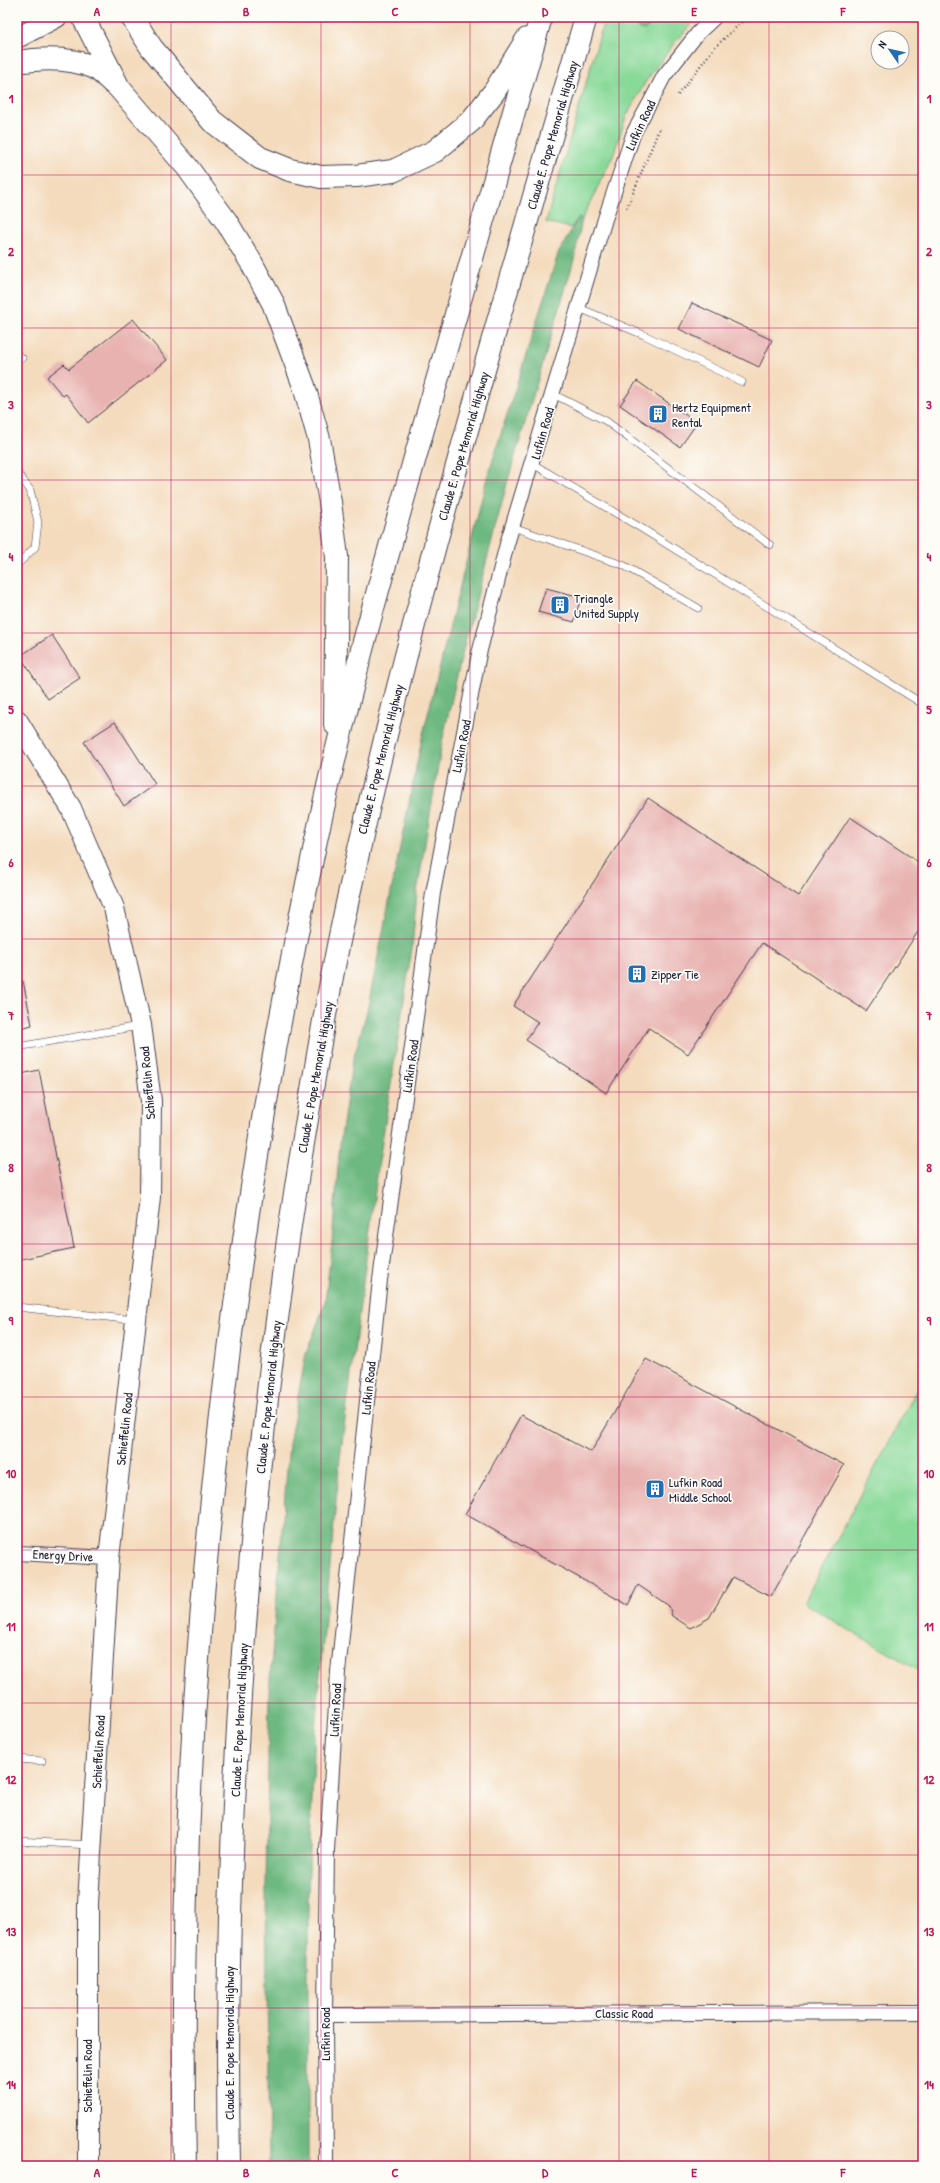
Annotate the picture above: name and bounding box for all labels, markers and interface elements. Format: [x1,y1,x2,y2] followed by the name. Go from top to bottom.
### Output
[94,2,101,20] text: A
[243,2,250,20] text: B
[391,2,399,20] text: C
[542,2,549,20] text: D
[691,2,697,20] text: E
[840,2,847,20] text: F
[870,30,910,70] north arrow
[874,38,889,51] text: N
[522,58,582,212] street label: Claude E. Pope Memorial Highway
[9,89,14,107] text: 1
[927,89,932,107] text: 1
[621,97,659,153] street label: Lufkin Road
[8,242,15,260] text: 2
[926,242,933,260] text: 2
[433,369,493,523] street label: Claude E. Pope Memorial Highway
[8,395,14,413] text: 3
[926,395,932,413] text: 3
[672,398,752,431] place label: Hertz Equipment Rental
[647,403,669,425] building icon: Hertz Equipment Rental
[526,405,558,461] street label: Lufkin Road
[9,547,14,565] text: 4
[927,547,932,565] text: 4
[574,589,639,622] place label: Triangle United Supply
[549,594,571,616] building icon: Triangle United Supply
[353,682,408,836] street label: Claude E. Pope Memorial Highway
[8,700,14,718] text: 5
[926,700,932,718] text: 5
[447,718,475,774] street label: Lufkin Road
[8,853,14,871] text: 6
[926,853,932,871] text: 6
[626,963,648,985] building icon: Zipper Tie
[651,965,699,983] place label: Zipper Tie
[293,999,337,1154] street label: Claude E. Pope Memorial Highway
[7,1006,15,1024] text: 7
[925,1006,933,1024] text: 7
[397,1038,423,1094] street label: Lufkin Road
[135,1046,159,1120] street label: Schieffelin Road
[8,1158,14,1176] text: 8
[926,1158,932,1176] text: 8
[9,1311,14,1329] text: 9
[927,1311,932,1329] text: 9
[251,1319,285,1475] street label: Claude E. Pope Memorial Highway
[356,1361,380,1415] street label: Lufkin Road
[111,1392,137,1466] street label: Schieffelin Road
[6,1464,16,1482] text: 10
[924,1464,934,1482] text: 10
[669,1473,732,1506] place label: Lufkin Road Middle School
[644,1478,666,1500] building icon: Lufkin Road Middle School
[32,1544,94,1566] street label: Energy Drive
[6,1617,16,1635] text: 11
[924,1617,934,1635] text: 11
[226,1642,252,1797] street label: Claude E. Pope Memorial Highway
[325,1683,345,1737] street label: Lufkin Road
[87,1715,109,1789] street label: Schieffelin Road
[6,1770,17,1788] text: 12
[924,1770,935,1788] text: 12
[6,1922,16,1940] text: 13
[924,1922,934,1940] text: 13
[220,1965,238,2120] street label: Claude E. Pope Memorial Highway
[595,2004,653,2022] street label: Classic Road
[316,2007,334,2061] street label: Lufkin Road
[78,2039,96,2113] street label: Schieffelin Road
[6,2075,16,2093] text: 14
[924,2075,934,2093] text: 14
[94,2163,101,2181] text: A
[243,2163,250,2181] text: B
[391,2163,399,2181] text: C
[542,2163,549,2181] text: D
[691,2163,697,2181] text: E
[840,2163,847,2181] text: F

